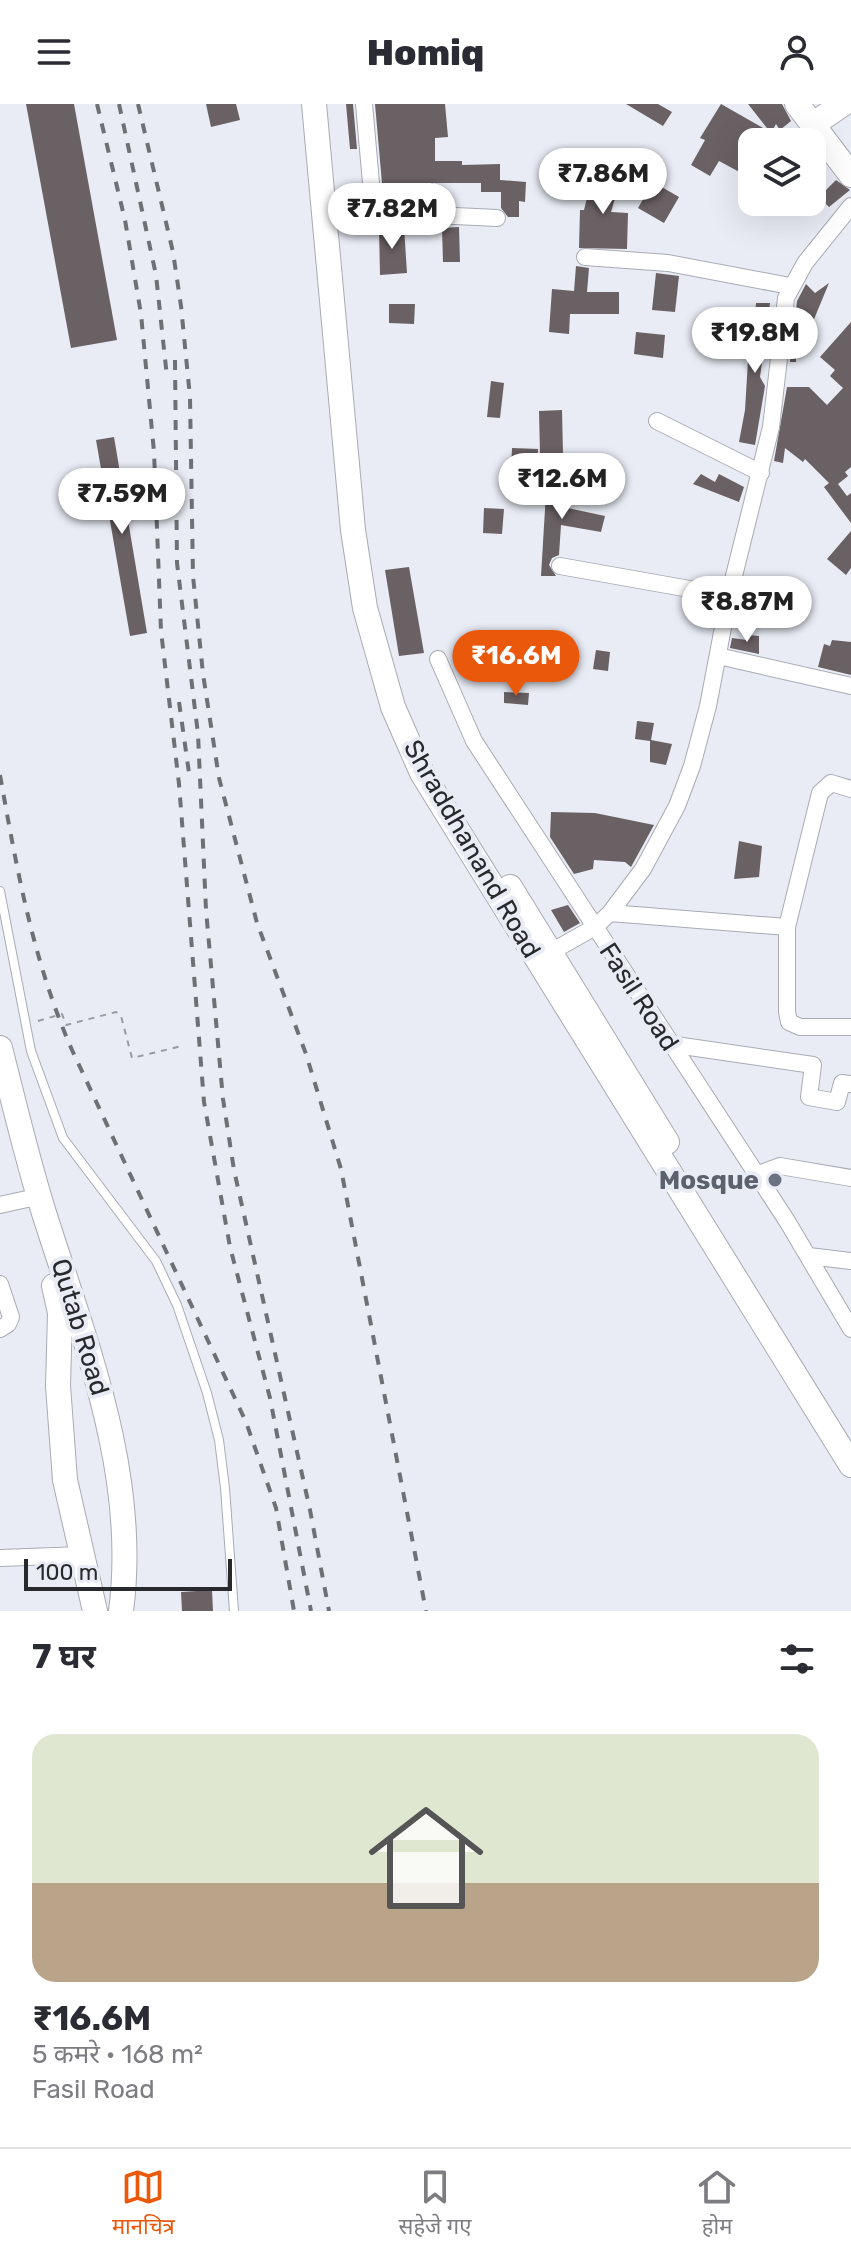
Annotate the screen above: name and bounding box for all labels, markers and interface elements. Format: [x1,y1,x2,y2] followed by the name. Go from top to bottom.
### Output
[32,30,76,74] icon: menu
[775,30,819,74] icon: person
[367,31,484,74] text: Homiq
[738,128,826,216] map controls
[738,128,826,216] button: layers
[538,148,668,216] pin: ₹7.86M
[557,158,649,189] text: ₹7.86M
[327,183,457,251] pin: ₹7.82M
[346,193,438,224] text: ₹7.82M
[690,307,820,375] pin: ₹19.8M
[710,317,800,348] text: ₹19.8M
[497,453,627,521] pin: ₹12.6M
[516,463,608,494] text: ₹12.6M
[57,468,187,536] pin: ₹7.59M
[76,478,168,509] text: ₹7.59M
[682,576,812,644] pin: ₹8.87M
[700,586,794,617] text: ₹8.87M
[451,630,581,698] pin: ₹16.6M
[470,640,562,671] text: ₹16.6M
[397,735,547,963] street label: Shraddhanand Road
[593,937,685,1057] street label: Fasil Road
[659,1165,759,1196] place label: Mosque
[766,1171,784,1189] marker: Mosque
[45,1255,115,1399] street label: Qutab Road
[24,1555,232,1591] scale bar
[36,1559,98,1586] text: 100 m
[32,1636,96,1677] text: 7 घर
[775,1637,819,1681] icon: filters
[354,1786,498,1930] icon: home
[32,1998,151,2039] text: ₹16.6M
[32,2039,203,2070] text: 5 कमरे · 168 m²
[32,2074,155,2105] text: Fasil Road
[112,2165,175,2243] tab: मानचित्र
[399,2165,471,2243] tab: सहेजे गए
[695,2165,739,2243] tab: होम

